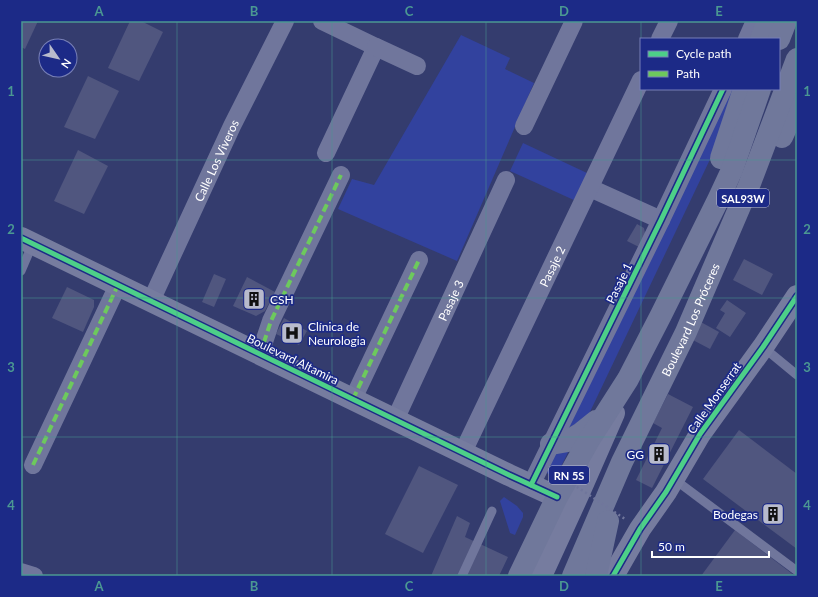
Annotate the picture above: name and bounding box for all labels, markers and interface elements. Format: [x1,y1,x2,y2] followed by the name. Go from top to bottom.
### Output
[93,3,104,19] text: A
[250,3,259,19] text: B
[405,3,414,19] text: C
[559,3,569,19] text: D
[715,3,723,19] text: E
[38,38,78,78] north arrow
[640,38,780,90] legend
[676,46,731,61] text: Cycle path
[59,57,74,71] text: N
[676,66,700,81] text: Path
[7,83,15,99] text: 1
[803,83,811,99] text: 1
[191,117,242,204] street label: Calle Los Viveros
[717,189,769,207] road number: SAL93W
[7,221,15,237] text: 2
[803,221,811,237] text: 2
[536,243,568,289] street label: Pasaje 2
[603,260,635,306] street label: Pasaje 1
[658,261,722,379] street label: Boulevard Los Próceres
[434,277,466,323] street label: Pasaje 3
[241,286,267,312] building icon: CSH
[270,292,294,307] place label: CSH
[308,319,366,348] place label: Clínica de Neurologia
[279,320,305,346] hospital icon: Clínica de Neurologia
[245,330,341,388] street label: Boulevard Altamira
[7,359,15,375] text: 3
[684,359,745,437] street label: Calle Monserrat
[803,359,811,375] text: 3
[646,441,672,467] building icon: GG
[626,447,644,462] place label: GG
[549,466,589,484] road number: RN 5S
[7,497,15,513] text: 4
[803,497,811,513] text: 4
[760,501,786,527] building icon: Bodegas
[713,507,758,522] place label: Bodegas
[652,533,769,559] scale bar
[658,539,685,554] text: 50 m
[93,578,104,594] text: A
[250,578,259,594] text: B
[405,578,414,594] text: C
[559,578,569,594] text: D
[715,578,723,594] text: E

